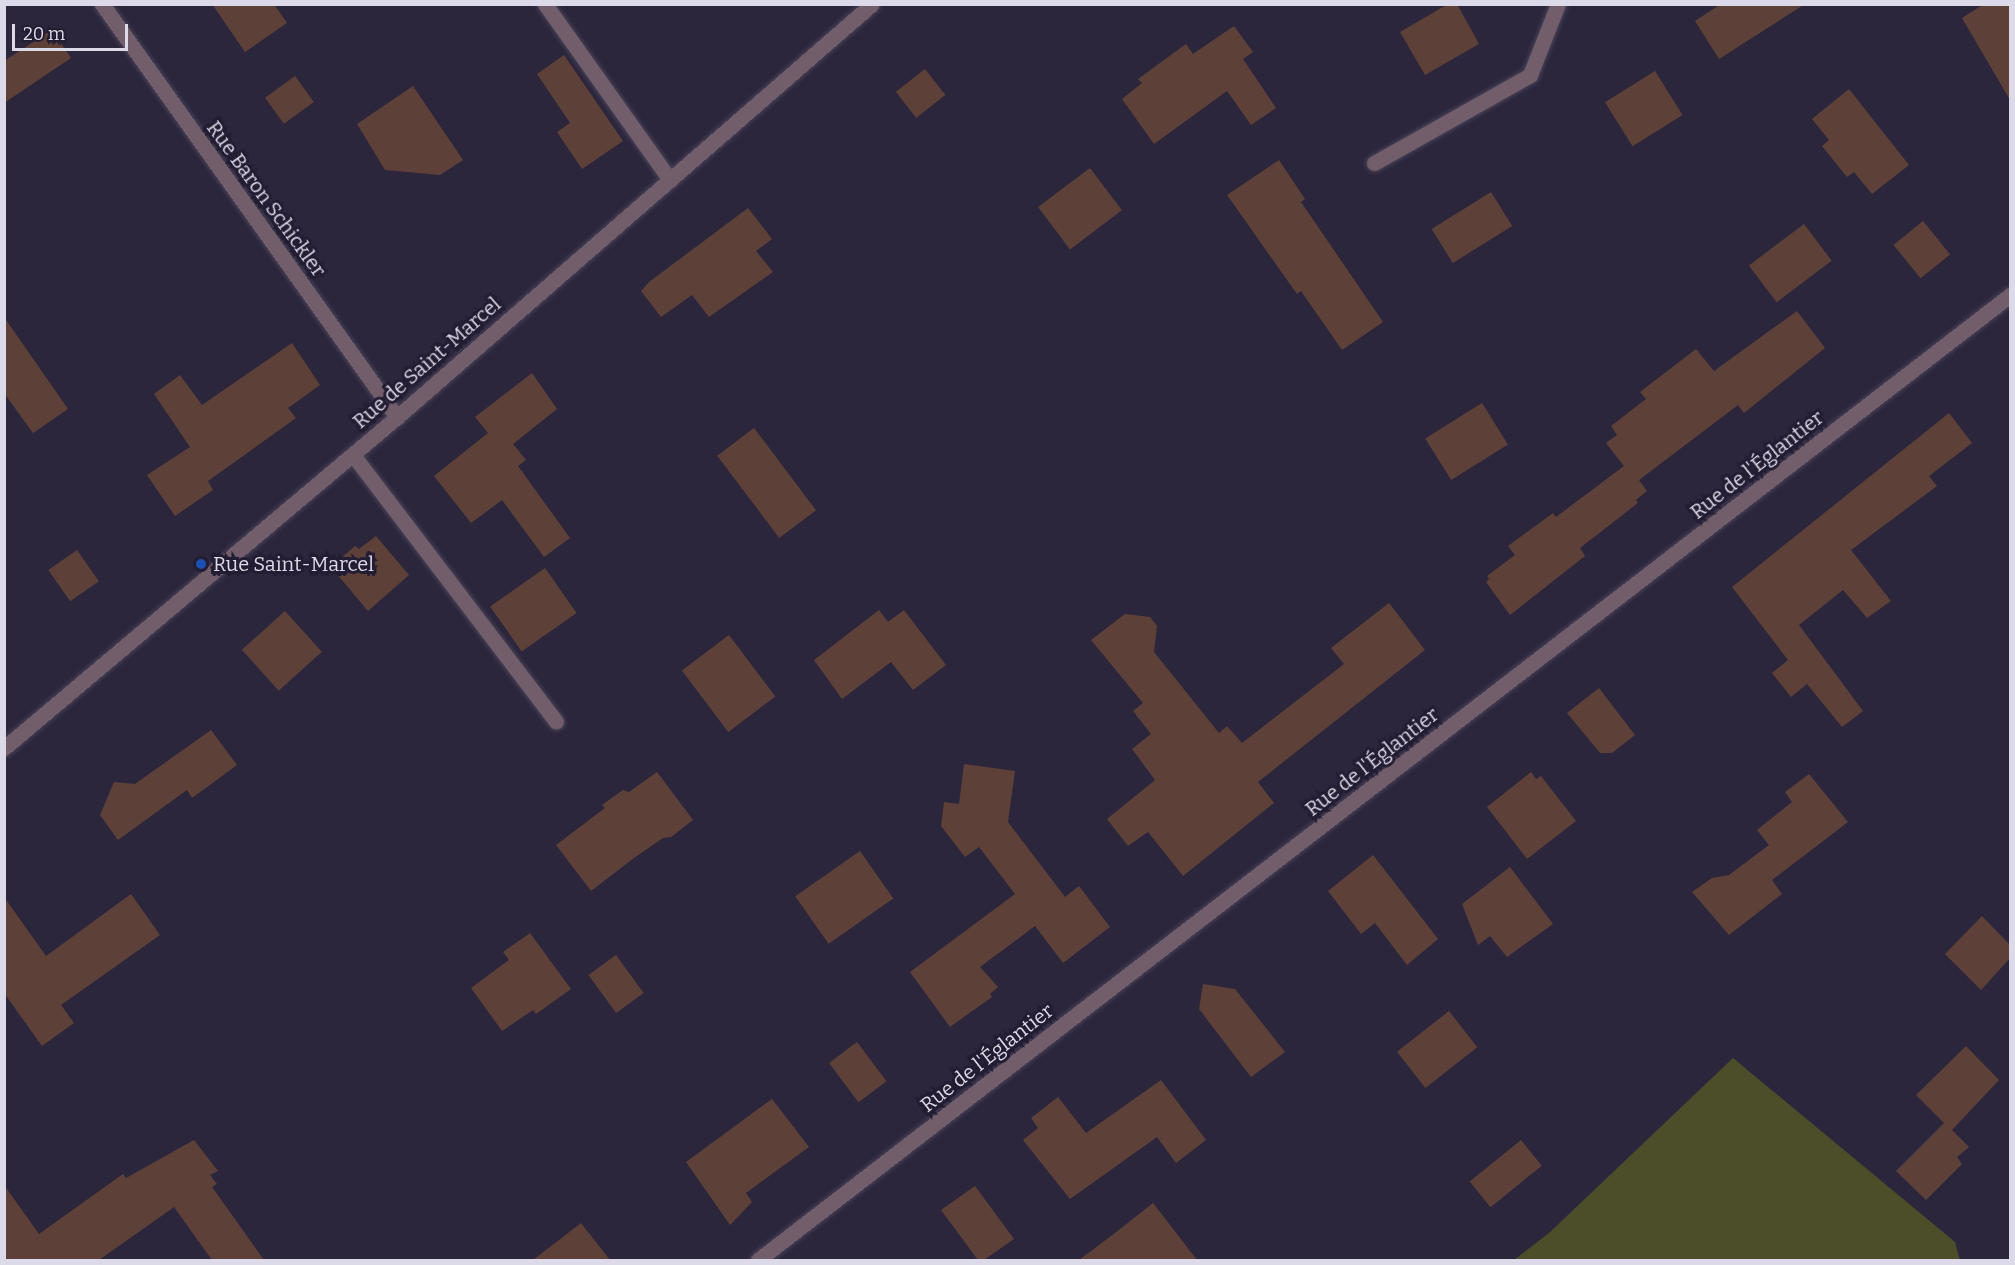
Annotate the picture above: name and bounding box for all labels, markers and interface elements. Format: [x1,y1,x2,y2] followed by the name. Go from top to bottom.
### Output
[15,12,130,50] scale bar
[23,23,65,45] text: 20 m
[201,116,331,282] street label: Rue Baron Schickler
[348,292,506,434] street label: Rue de Saint-Marcel
[1686,406,1828,524] street label: Rue de l'Églantier
[213,552,374,576] place label: Rue Saint-Marcel
[194,557,208,571] marker: Rue Saint-Marcel
[1301,703,1443,821] street label: Rue de l'Églantier
[916,999,1058,1117] street label: Rue de l'Églantier

